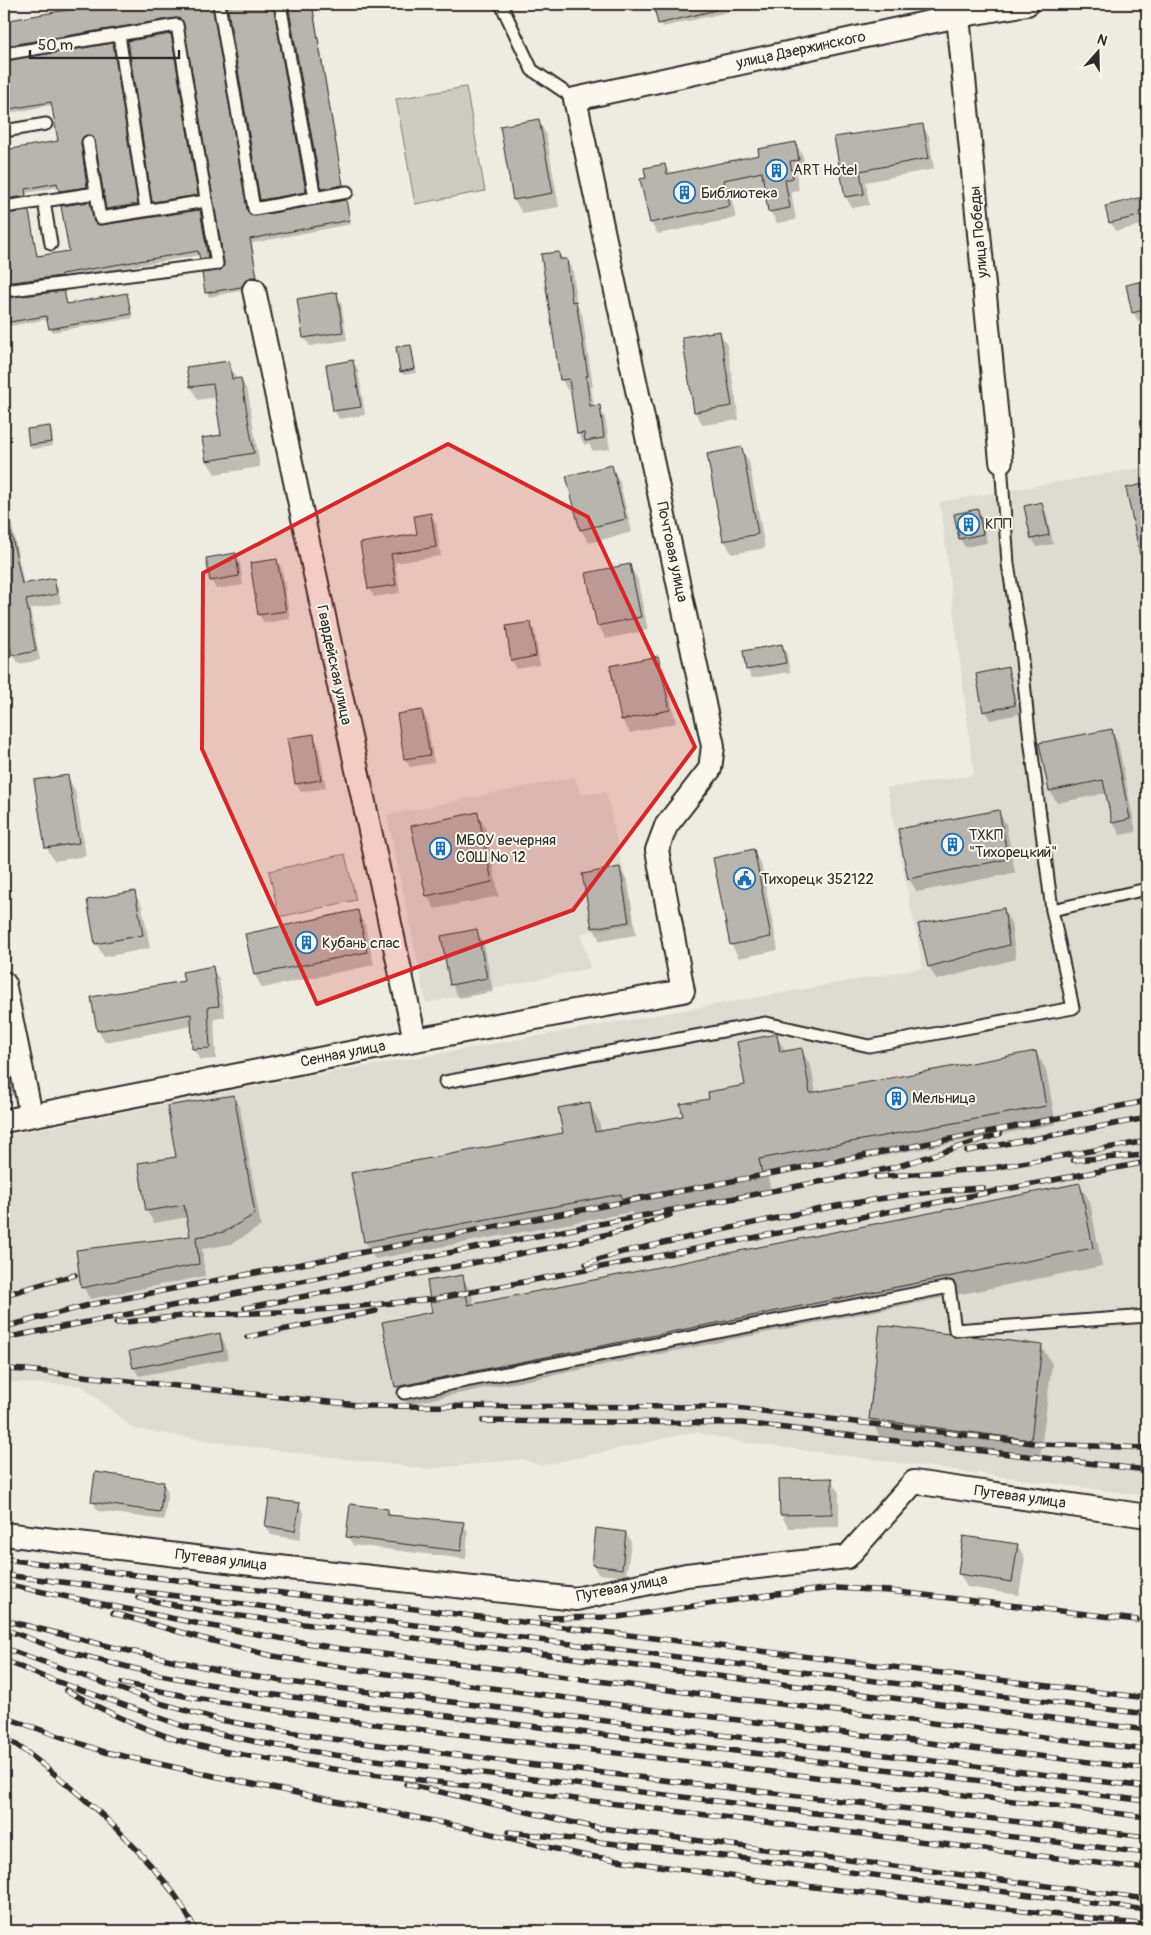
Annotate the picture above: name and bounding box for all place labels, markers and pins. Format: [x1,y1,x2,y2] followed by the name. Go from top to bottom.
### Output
[765,158,789,182] building icon: ART Hotel
[793,161,858,180] place label: ART Hotel
[673,181,697,205] building icon: Библиотека
[701,184,778,203] place label: Библиотека
[957,512,981,536] building icon: КПП
[985,515,1012,534] place label: КПП
[969,826,1057,862] place label: ТХКП "Тихорецкий"
[456,831,556,867] place label: МБОУ вечерняя СОШ № 12
[941,832,965,856] building icon: ТХКП "Тихорецкий"
[428,837,452,861] building icon: МБОУ вечерняя СОШ № 12
[733,867,757,891] public building icon: Тихорецк 352122
[761,870,874,889] place label: Тихорецк 352122
[294,931,318,955] building icon: Кубань спас
[322,934,400,953] place label: Кубань спас
[884,1086,908,1110] building icon: Мельница
[912,1089,976,1108] place label: Мельница

